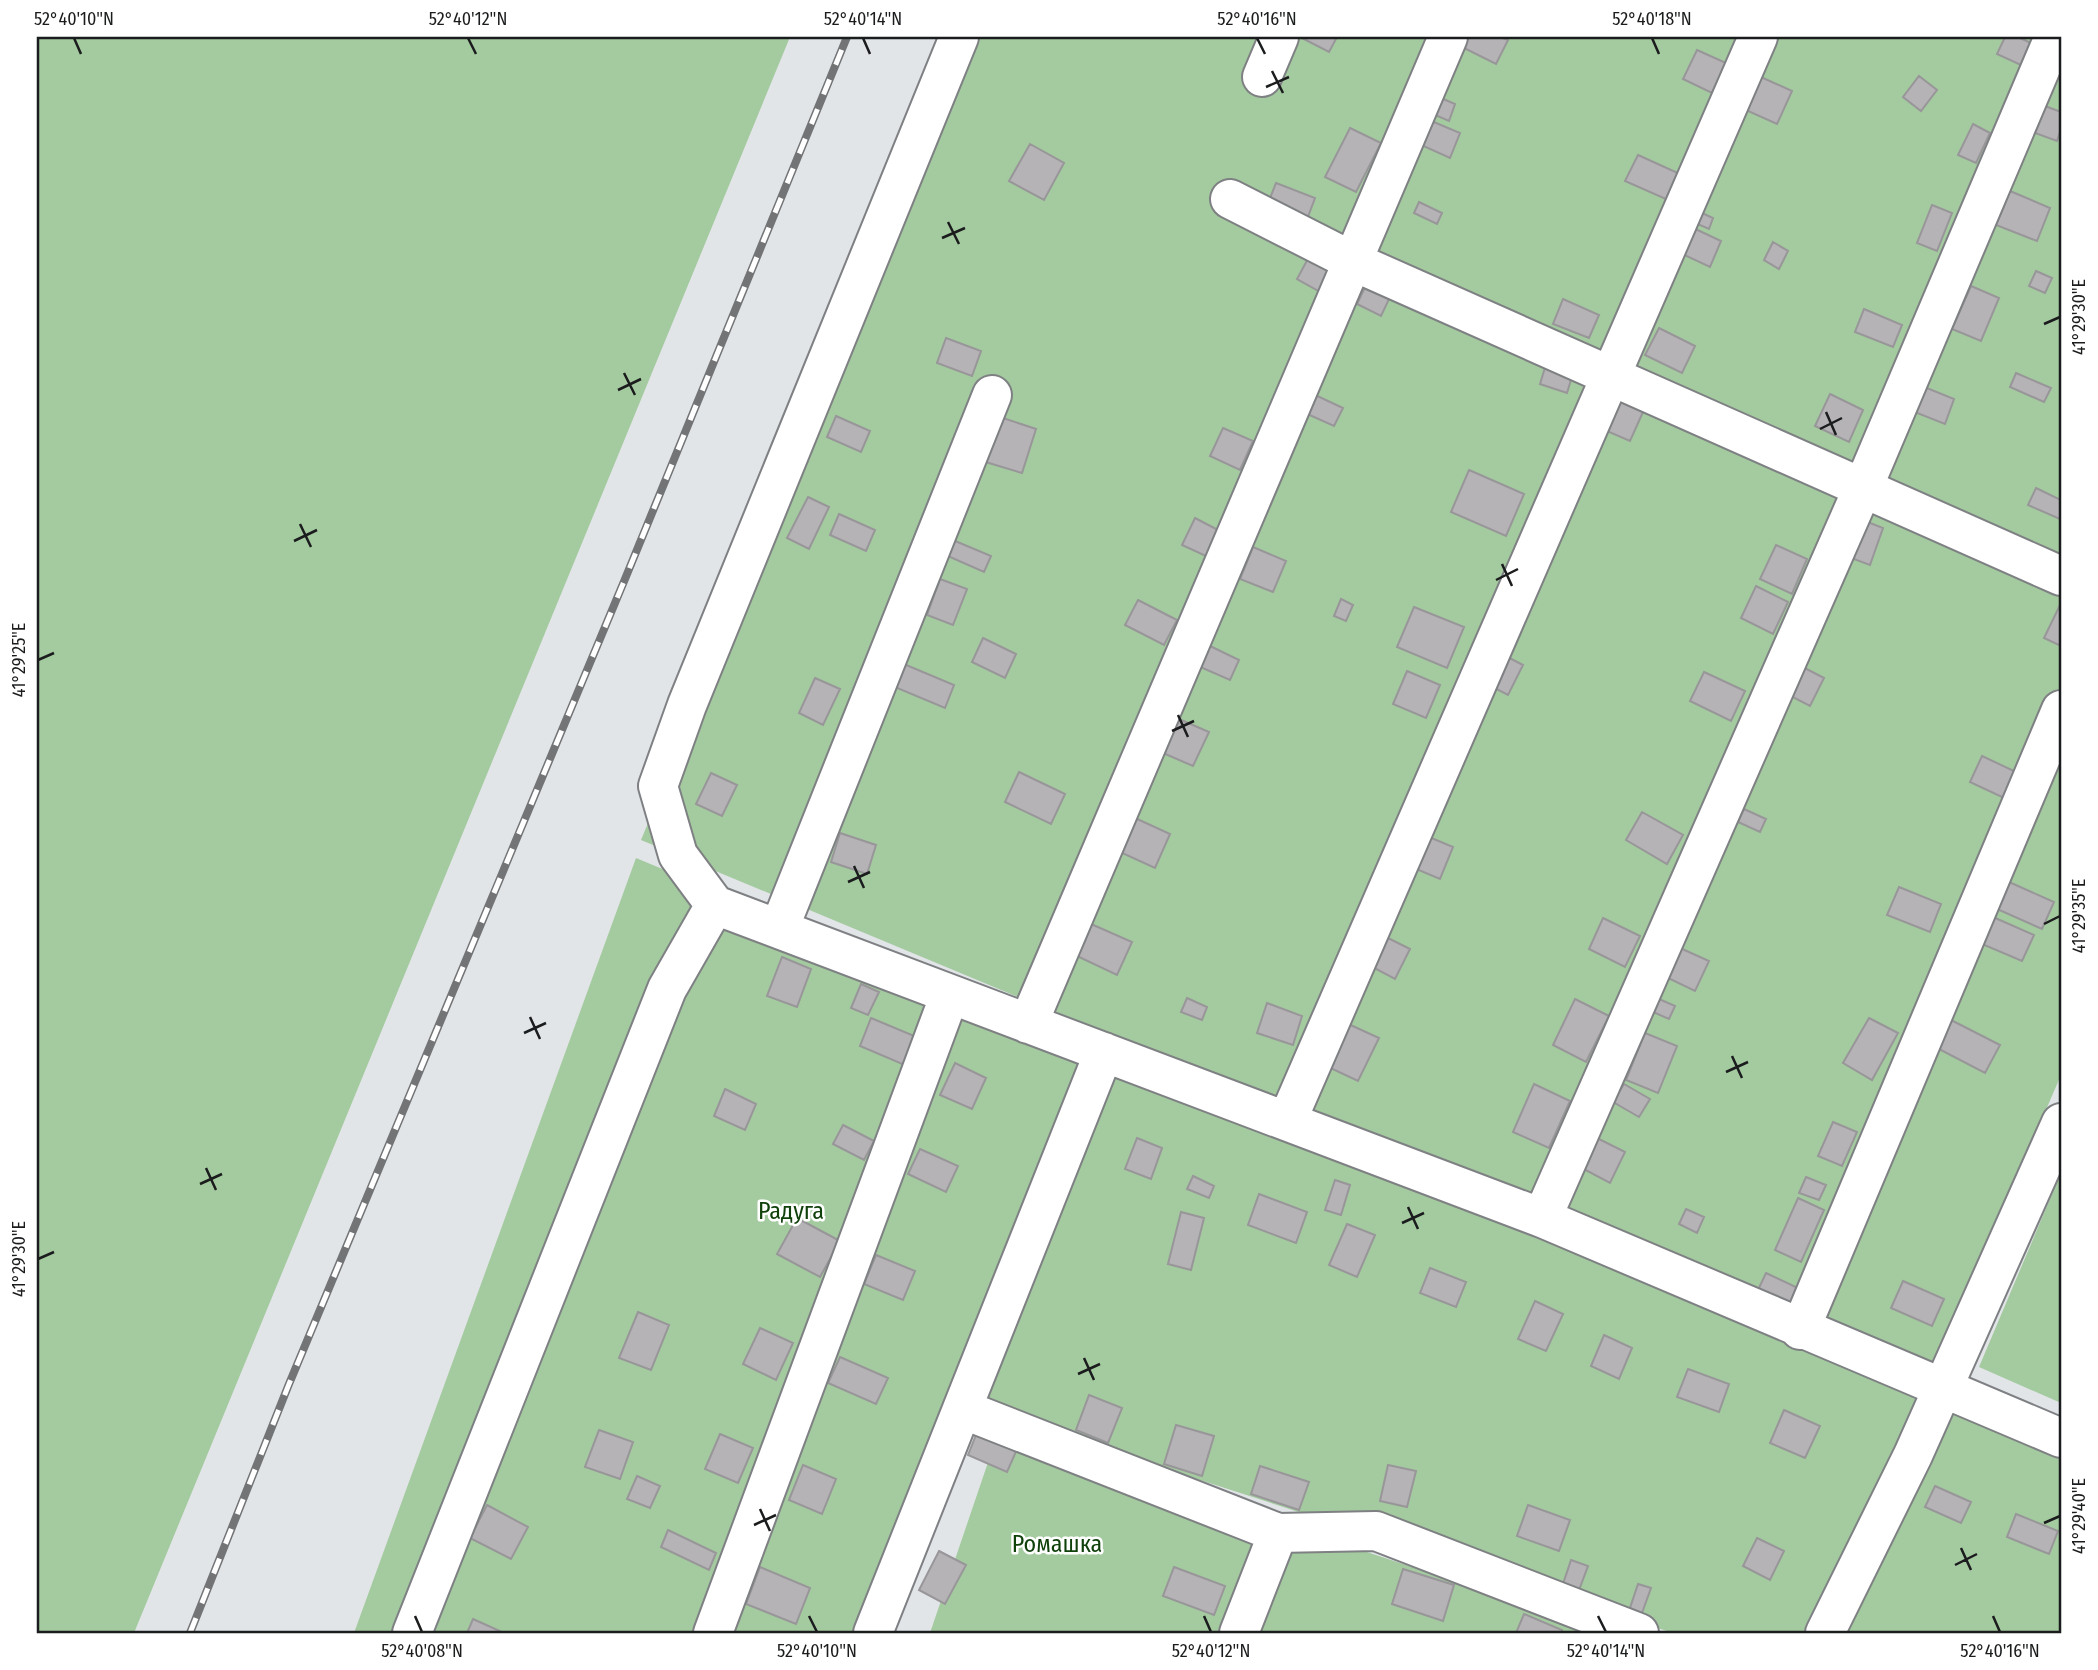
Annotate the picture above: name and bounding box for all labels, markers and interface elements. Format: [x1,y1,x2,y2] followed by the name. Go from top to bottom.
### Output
[34,8,114,30] text: 52°40'10"N
[429,8,507,30] text: 52°40'12"N
[824,8,902,30] text: 52°40'14"N
[1217,8,1297,30] text: 52°40'16"N
[1612,8,1692,30] text: 52°40'18"N
[2068,279,2090,355] text: 41°29'30"E
[8,623,30,697] text: 41°29'25"E
[2068,879,2090,953] text: 41°29'35"E
[758,1197,824,1225] park label: Радуга
[8,1221,30,1297] text: 41°29'30"E
[2068,1478,2090,1554] text: 41°29'40"E
[1012,1530,1102,1558] park label: Ромашка
[381,1640,463,1662] text: 52°40'08"N
[777,1640,857,1662] text: 52°40'10"N
[1172,1640,1250,1662] text: 52°40'12"N
[1567,1640,1645,1662] text: 52°40'14"N
[1960,1640,2040,1662] text: 52°40'16"N

